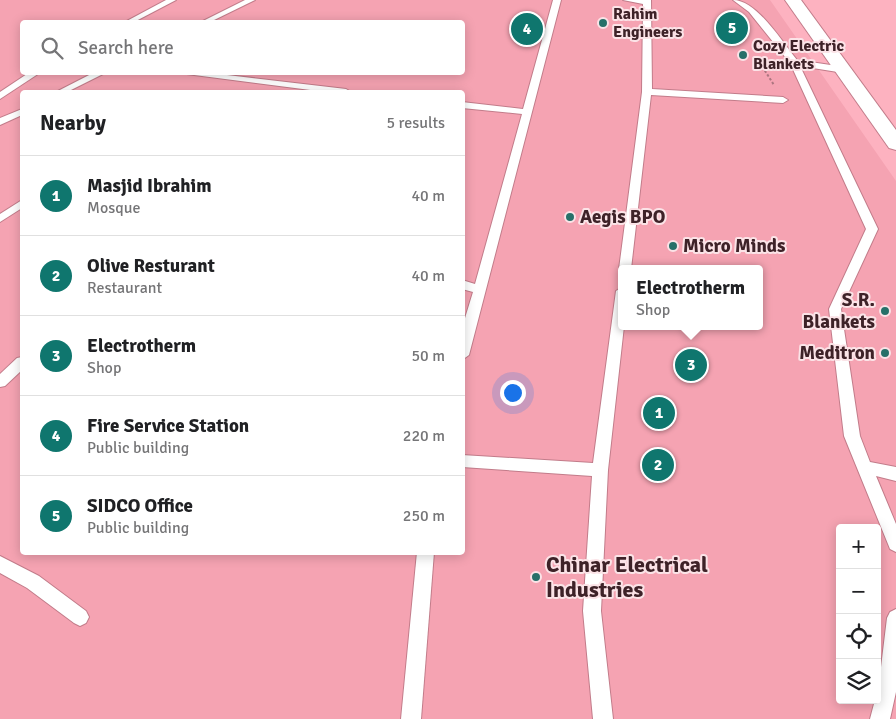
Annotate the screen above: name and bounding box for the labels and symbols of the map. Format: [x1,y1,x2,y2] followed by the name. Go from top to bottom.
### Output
[613,4,682,42] place label: Rahim Engineers
[716,9,748,47] pin: 5
[511,10,543,48] pin: 4
[597,17,609,29] marker: Rahim Engineers
[753,36,845,74] place label: Cozy Electric Blankets
[737,49,749,61] marker: Cozy Electric Blankets
[580,205,665,229] place label: Aegis BPO
[564,211,576,223] marker: Aegis BPO
[683,234,785,258] place label: Micro Minds
[667,240,679,252] marker: Micro Minds
[803,288,875,334] place label: S.R. Blankets
[879,305,891,317] marker: S.R. Blankets
[799,341,875,365] place label: Meditron
[675,346,707,384] pin: 3
[879,347,891,359] marker: Meditron
[500,380,526,406] your location
[643,394,675,432] pin: 1
[642,446,674,484] pin: 2
[546,551,708,603] place label: Chinar Electrical Industries
[530,571,542,583] marker: Chinar Electrical Industries

